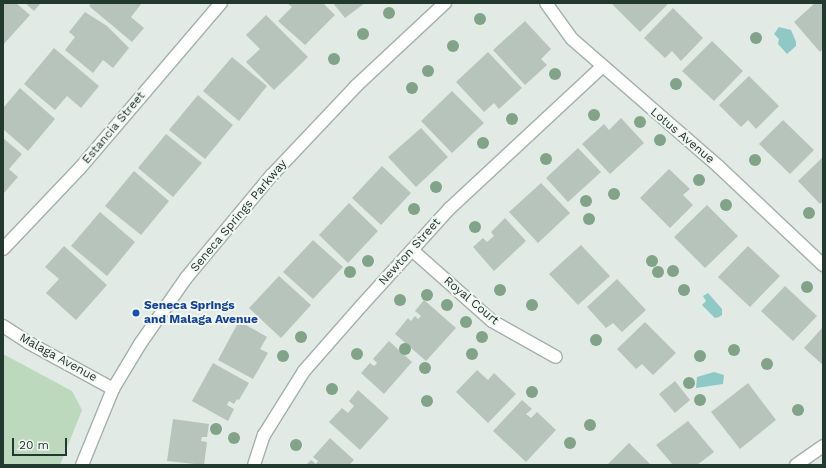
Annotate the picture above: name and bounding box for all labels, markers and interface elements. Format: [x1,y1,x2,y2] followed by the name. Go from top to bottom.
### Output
[80,89,148,167] street label: Estancia Street
[647,105,717,167] street label: Lotus Avenue
[188,157,290,275] street label: Seneca Springs Parkway
[376,215,444,289] street label: Newton Street
[440,274,502,328] street label: Royal Court
[144,299,258,327] place label: Seneca Springs and Malaga Avenue
[131,308,141,318] marker: Seneca Springs and Malaga Avenue
[16,331,100,385] street label: Malaga Avenue
[14,430,69,456] scale bar
[19,438,49,452] text: 20 m

